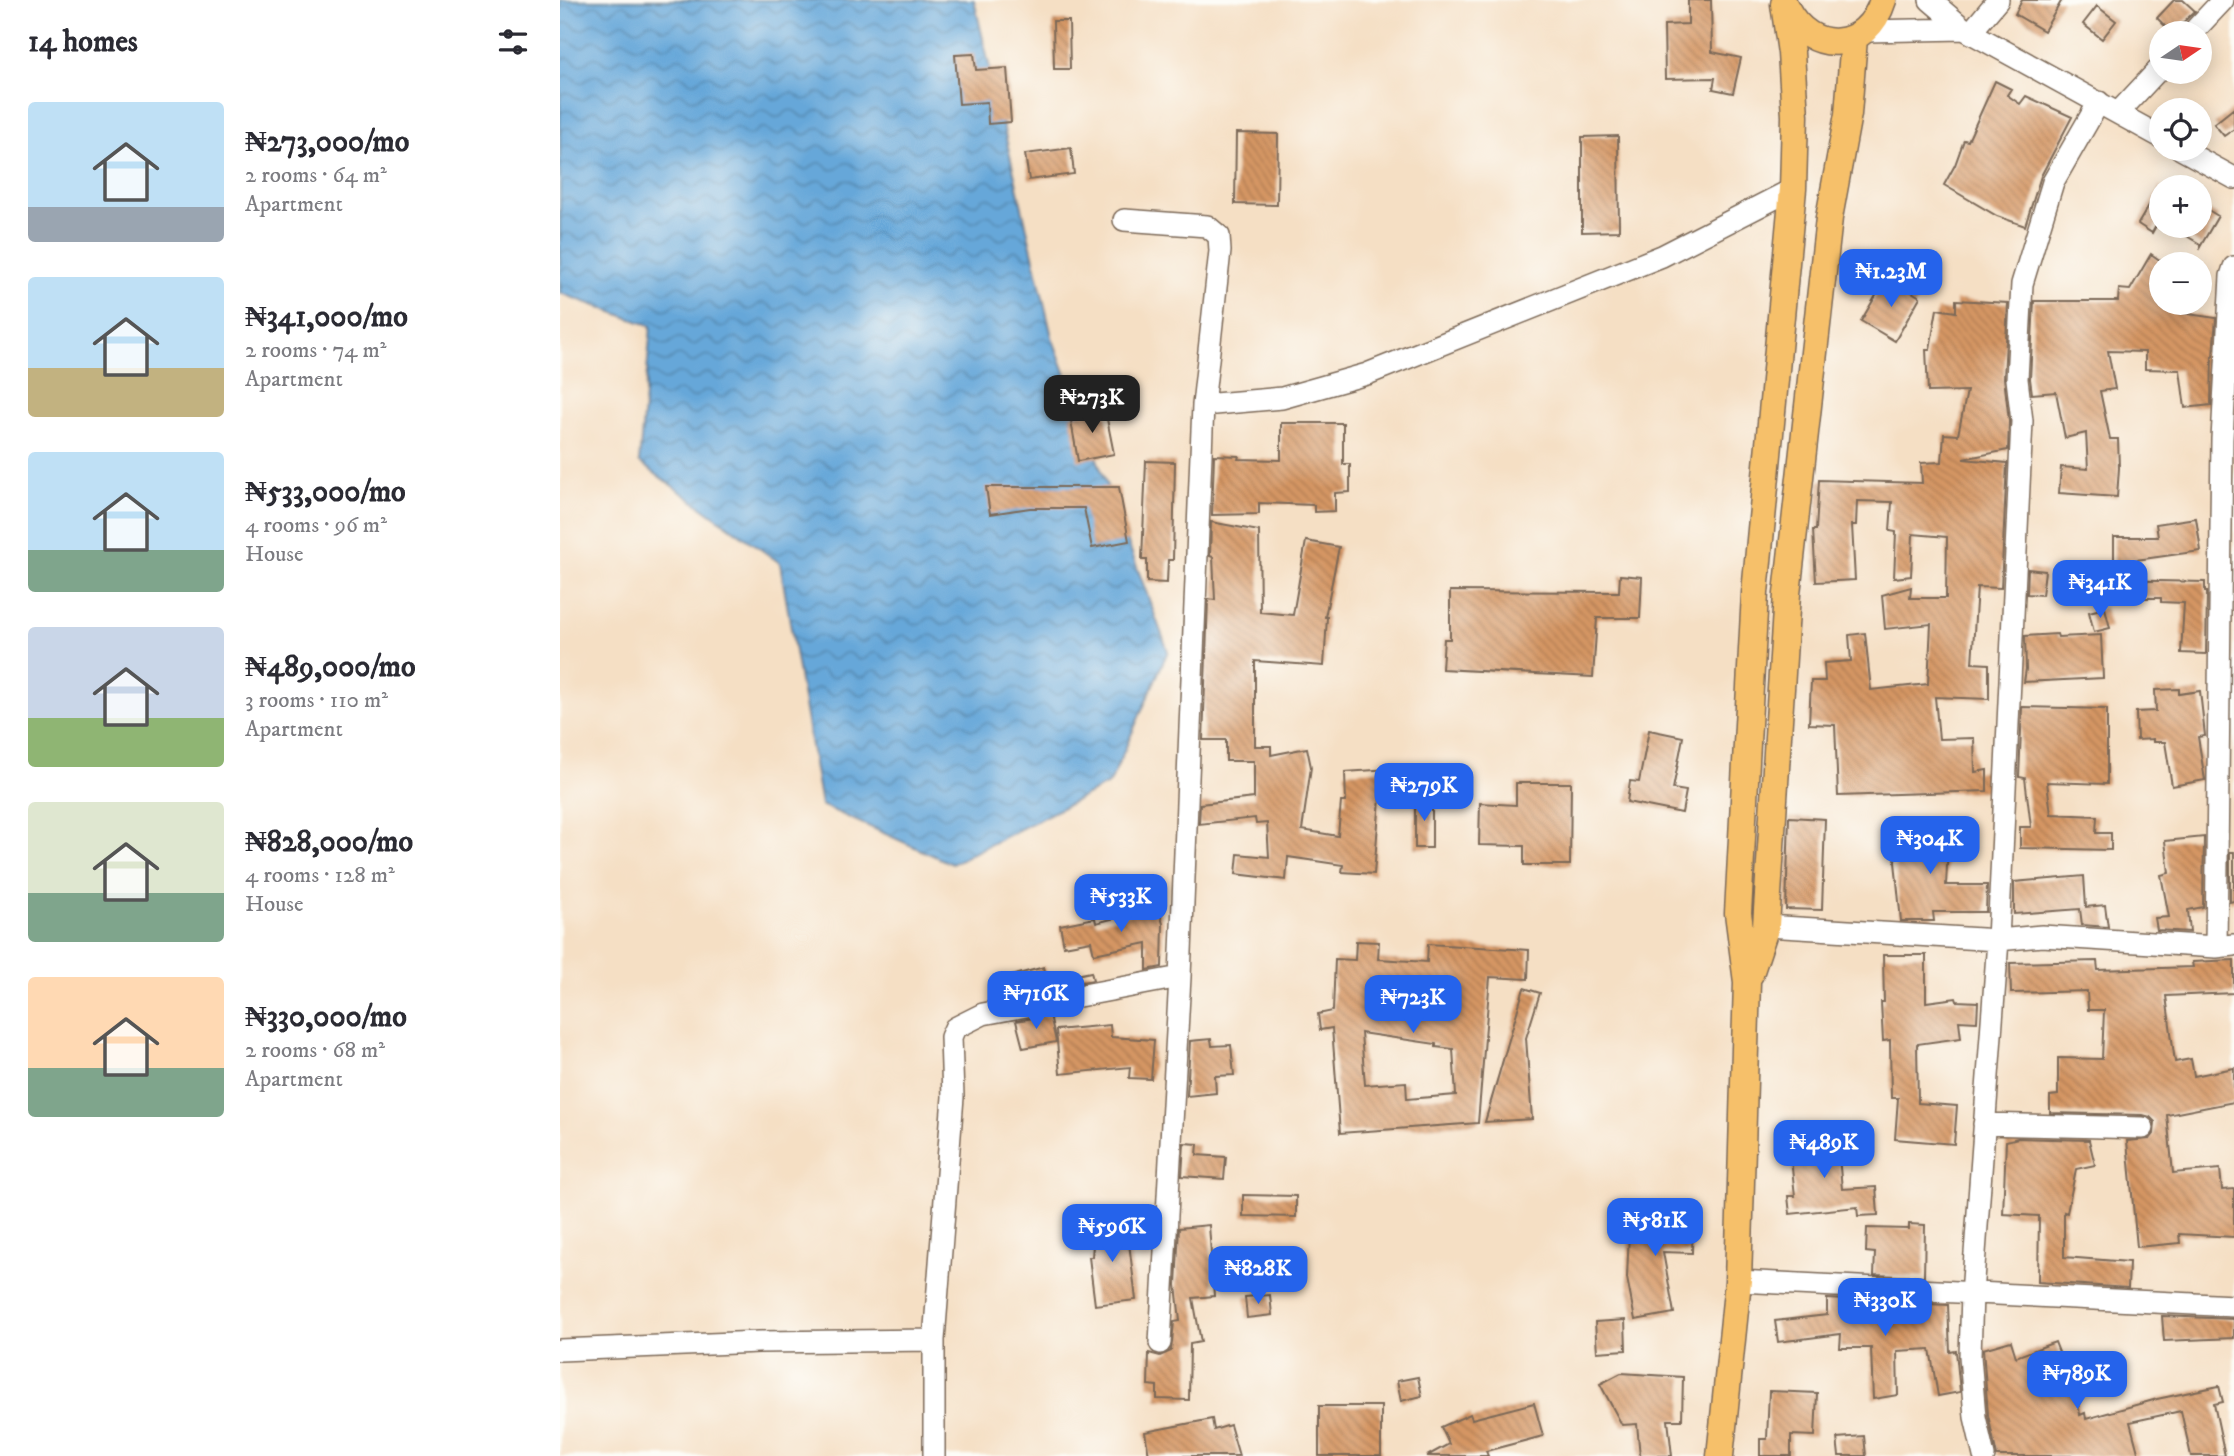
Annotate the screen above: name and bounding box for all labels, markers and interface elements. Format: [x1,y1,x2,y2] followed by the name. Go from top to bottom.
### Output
[2149,21,2212,84] north arrow
[2149,21,2212,315] map controls
[494,23,532,61] icon: filters
[28,24,138,61] text: 14 homes
[2149,98,2212,161] button: locate
[245,124,409,161] text: ₦273,000/mo
[84,130,168,214] icon: home
[245,161,387,190] text: 2 rooms · 64 m²
[2149,175,2212,238] button: +
[245,190,343,219] text: Apartment
[1834,250,1948,309] pin: ₦1.23M
[2149,252,2212,315] button: −
[1855,257,1927,286] text: ₦1.23M
[245,299,408,336] text: ₦341,000/mo
[84,305,168,389] icon: home
[245,336,386,365] text: 2 rooms · 74 m²
[245,365,343,394] text: Apartment
[1043,376,1141,435] pin: ₦273K
[1060,383,1124,412] text: ₦273K
[245,474,406,511] text: ₦533,000/mo
[84,480,168,564] icon: home
[245,511,387,540] text: 4 rooms · 96 m²
[245,540,303,569] text: House
[2051,560,2149,620] pin: ₦341K
[2068,568,2132,597] text: ₦341K
[245,649,416,686] text: ₦489,000/mo
[84,655,168,739] icon: home
[245,686,388,715] text: 3 rooms · 110 m²
[245,715,343,744] text: Apartment
[1375,764,1473,823] pin: ₦279K
[1390,771,1458,800] text: ₦279K
[1881,816,1979,876] pin: ₦304K
[245,824,413,861] text: ₦828,000/mo
[1897,824,1963,853] text: ₦304K
[84,830,168,914] icon: home
[245,861,395,890] text: 4 rooms · 128 m²
[1072,874,1170,934] pin: ₦533K
[1090,882,1152,911] text: ₦533K
[245,890,303,919] text: House
[987,972,1085,1031] pin: ₦716K
[1364,976,1462,1035] pin: ₦723K
[1003,979,1069,1008] text: ₦716K
[1381,983,1445,1012] text: ₦723K
[245,999,407,1036] text: ₦330,000/mo
[84,1005,168,1089] icon: home
[245,1036,385,1065] text: 2 rooms · 68 m²
[245,1065,343,1094] text: Apartment
[1775,1120,1873,1180] pin: ₦489K
[1790,1128,1859,1157] text: ₦489K
[1606,1198,1704,1258] pin: ₦581K
[1063,1204,1161,1264] pin: ₦596K
[1623,1206,1687,1235] text: ₦581K
[1078,1212,1146,1241] text: ₦596K
[1209,1246,1307,1306] pin: ₦828K
[1224,1254,1292,1283] text: ₦828K
[1836,1278,1934,1338] pin: ₦330K
[1854,1286,1916,1315] text: ₦330K
[2028,1352,2126,1411] pin: ₦789K
[2043,1359,2111,1388] text: ₦789K

